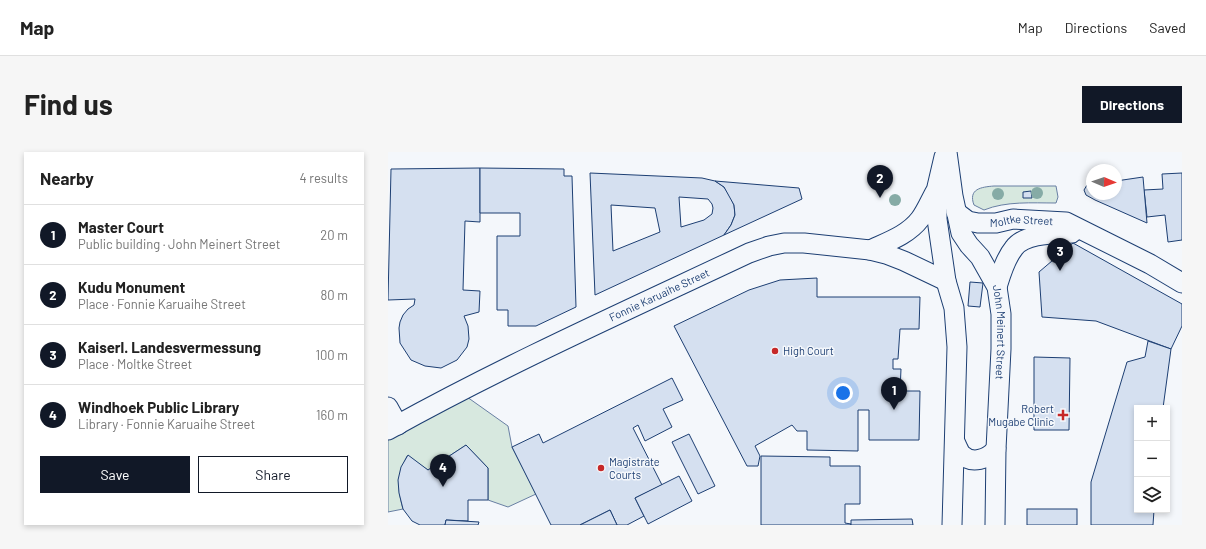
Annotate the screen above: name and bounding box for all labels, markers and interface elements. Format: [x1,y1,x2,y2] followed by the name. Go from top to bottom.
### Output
[20,16,54,39] text: Map
[1018,19,1043,36] text: Map
[1065,19,1127,36] text: Directions
[1149,19,1186,36] text: Saved
[1082,86,1182,123] button: Directions
[24,87,113,121] text: Find us
[1086,164,1122,200] north arrow
[867,165,893,198] pin: 2
[40,168,94,188] text: Nearby
[300,170,348,186] text: 4 results
[990,212,1054,229] street label: Moltke Street
[78,218,164,236] text: Master Court
[51,227,55,243] text: 1
[320,227,348,243] text: 20 m
[78,236,280,252] text: Public building · John Meinert Street
[1047,238,1073,271] pin: 3
[607,266,711,324] street label: Fonnie Karuaihe Street
[78,278,185,296] text: Kudu Monument
[991,284,1008,380] street label: John Meinert Street
[49,287,57,303] text: 2
[321,287,348,303] text: 80 m
[78,296,246,312] text: Place · Fonnie Karuaihe Street
[78,338,261,356] text: Kaiserl. Landesvermessung
[783,344,834,357] place label: High Court
[770,346,780,356] marker: High Court
[49,347,57,363] text: 3
[315,347,348,363] text: 100 m
[78,356,192,372] text: Place · Moltke Street
[881,377,907,410] pin: 1
[833,383,853,403] your location
[78,398,239,416] text: Windhoek Public Library
[988,402,1054,428] place label: Robert Mugabe Clinic
[1134,405,1170,513] map controls
[1134,405,1170,441] button: +
[49,407,57,423] text: 4
[316,407,348,423] text: 160 m
[1057,409,1069,421] marker: Robert Mugabe Clinic
[78,416,255,432] text: Library · Fonnie Karuaihe Street
[1134,441,1170,477] button: −
[430,454,456,487] pin: 4
[609,455,660,481] place label: Magistrate Courts
[40,456,190,493] button: Save
[198,456,348,493] button: Share
[596,463,606,473] marker: Magistrate Courts
[1134,477,1170,513] button: layers

